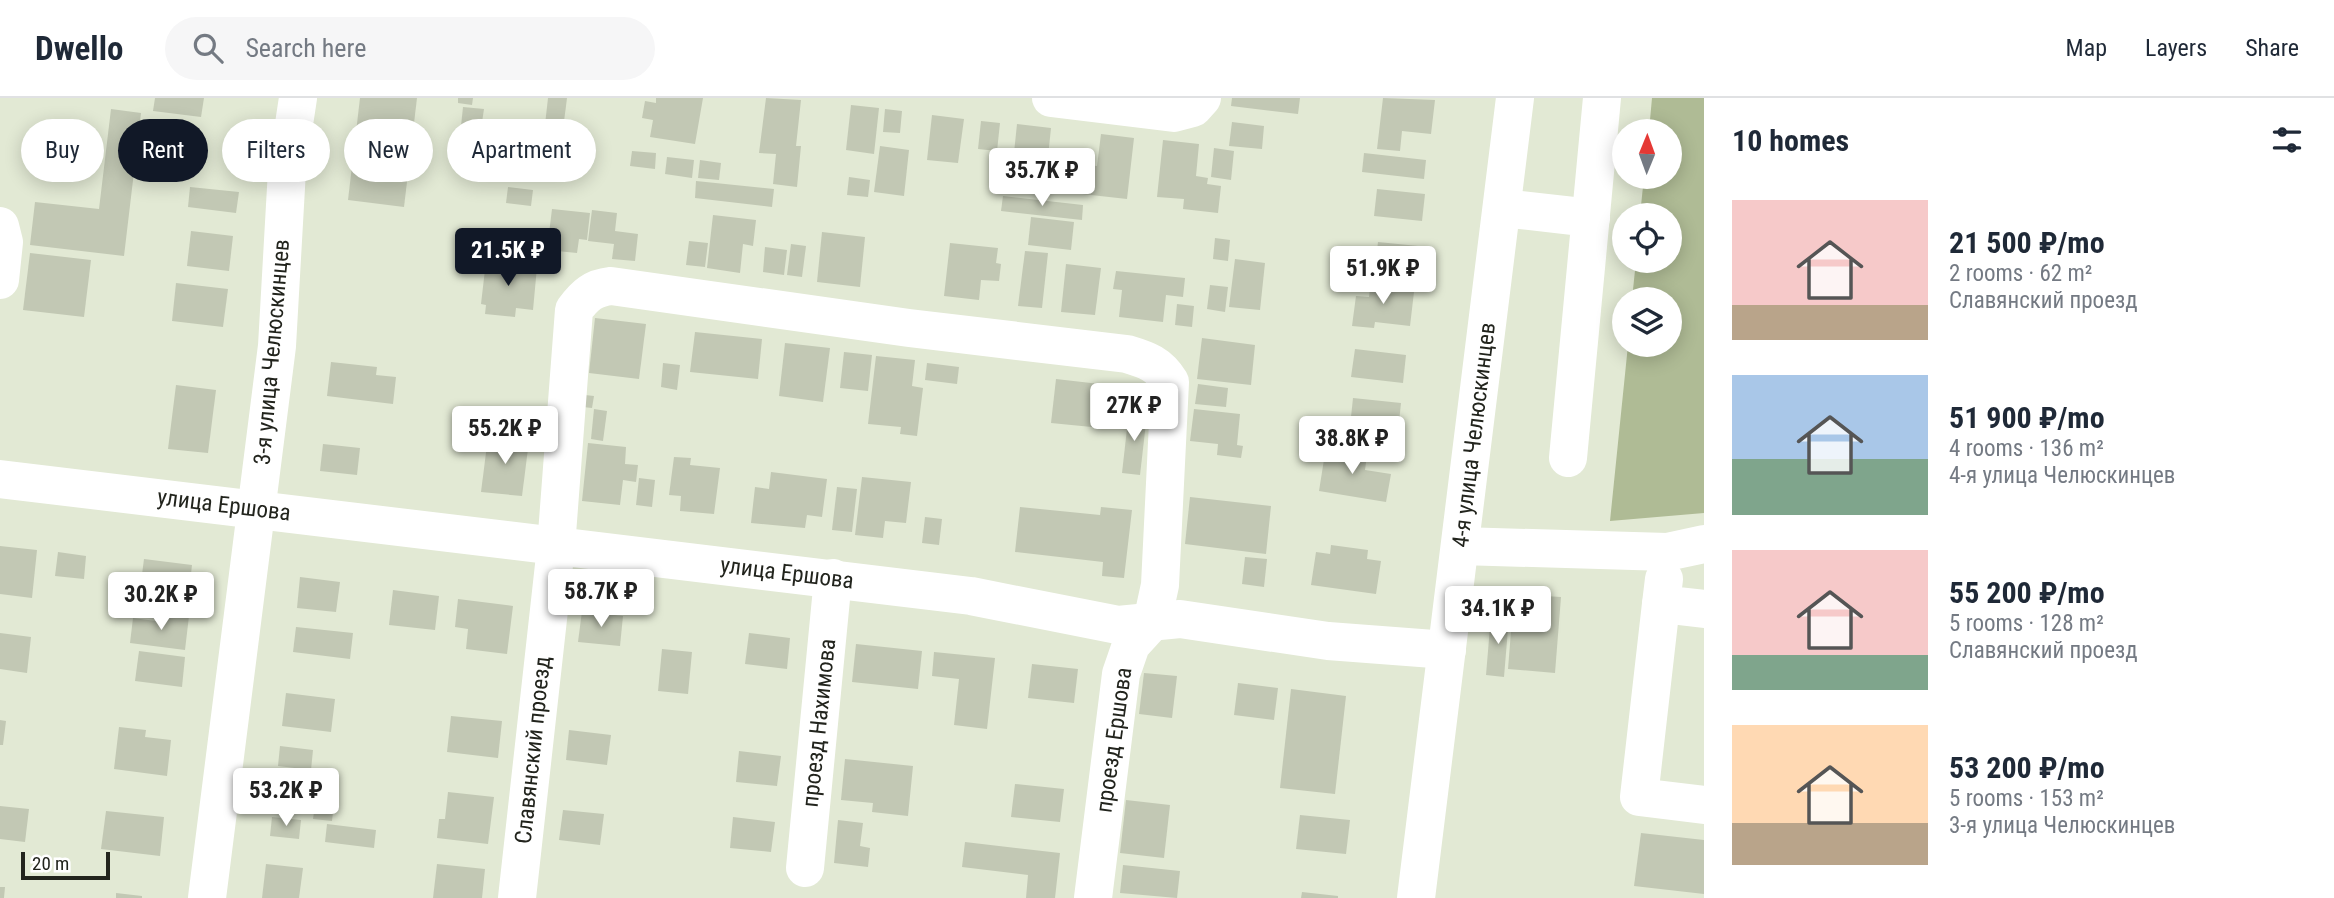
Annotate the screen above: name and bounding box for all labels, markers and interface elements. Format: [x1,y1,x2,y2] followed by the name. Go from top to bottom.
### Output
[165,17,655,80] search box
[35,29,123,68] text: Dwello
[189,29,227,67] icon: search
[245,33,366,63] text: Search here
[2066,34,2107,62] text: Map
[2145,34,2207,62] text: Layers
[2245,34,2299,62] text: Share
[21,119,104,182] chip: Buy
[118,119,208,182] chip: Rent
[222,119,330,182] chip: Filters
[344,119,433,182] chip: New
[447,119,596,182] chip: Apartment
[1612,119,1682,189] north arrow
[1612,119,1682,357] map controls
[2268,121,2306,159] icon: filters
[1732,123,1849,158] text: 10 homes
[977,148,1107,208] pin: 35.7K ₽
[1005,157,1079,184] text: 35.7K ₽
[1612,203,1682,273] button: locate
[1949,225,2105,260] text: 21 500 ₽/mo
[443,228,573,288] pin: 21.5K ₽
[1788,228,1872,312] icon: home
[471,237,545,264] text: 21.5K ₽
[249,238,295,466] street label: 3-я улица Челюскинцев
[1318,246,1448,306] pin: 51.9K ₽
[1346,255,1420,282] text: 51.9K ₽
[1949,260,2092,287] text: 2 rooms · 62 m²
[1612,287,1682,357] button: layers
[1949,287,2138,314] text: Славянский проезд
[1447,321,1501,549] street label: 4-я улица Челюскинцев
[1085,384,1183,443] pin: 27K ₽
[1106,392,1162,419] text: 27K ₽
[1949,400,2105,435] text: 51 900 ₽/mo
[1788,403,1872,487] icon: home
[440,406,570,466] pin: 55.2K ₽
[468,415,542,442] text: 55.2K ₽
[1287,416,1417,476] pin: 38.8K ₽
[1315,425,1389,452] text: 38.8K ₽
[1949,435,2104,462] text: 4 rooms · 136 m²
[1949,462,2175,489] text: 4-я улица Челюскинцев
[156,483,292,527] street label: улица Ершова
[719,551,855,595] street label: улица Ершова
[536,570,666,629] pin: 58.7K ₽
[96,573,226,632] pin: 30.2K ₽
[1949,575,2105,610] text: 55 200 ₽/mo
[564,578,638,605] text: 58.7K ₽
[1788,578,1872,662] icon: home
[124,581,198,608] text: 30.2K ₽
[1433,587,1563,646] pin: 34.1K ₽
[1461,595,1535,622] text: 34.1K ₽
[1949,610,2104,637] text: 5 rooms · 128 m²
[797,637,841,809] street label: проезд Нахимова
[1949,637,2138,664] text: Славянский проезд
[510,655,556,845] street label: Славянский проезд
[1090,666,1138,814] street label: проезд Ершова
[1949,750,2105,785] text: 53 200 ₽/mo
[1788,753,1872,837] icon: home
[221,768,351,828] pin: 53.2K ₽
[249,777,323,804] text: 53.2K ₽
[1949,785,2104,812] text: 5 rooms · 153 m²
[1949,812,2175,839] text: 3-я улица Челюскинцев
[21,849,110,881] scale bar
[32,852,69,875] text: 20 m

